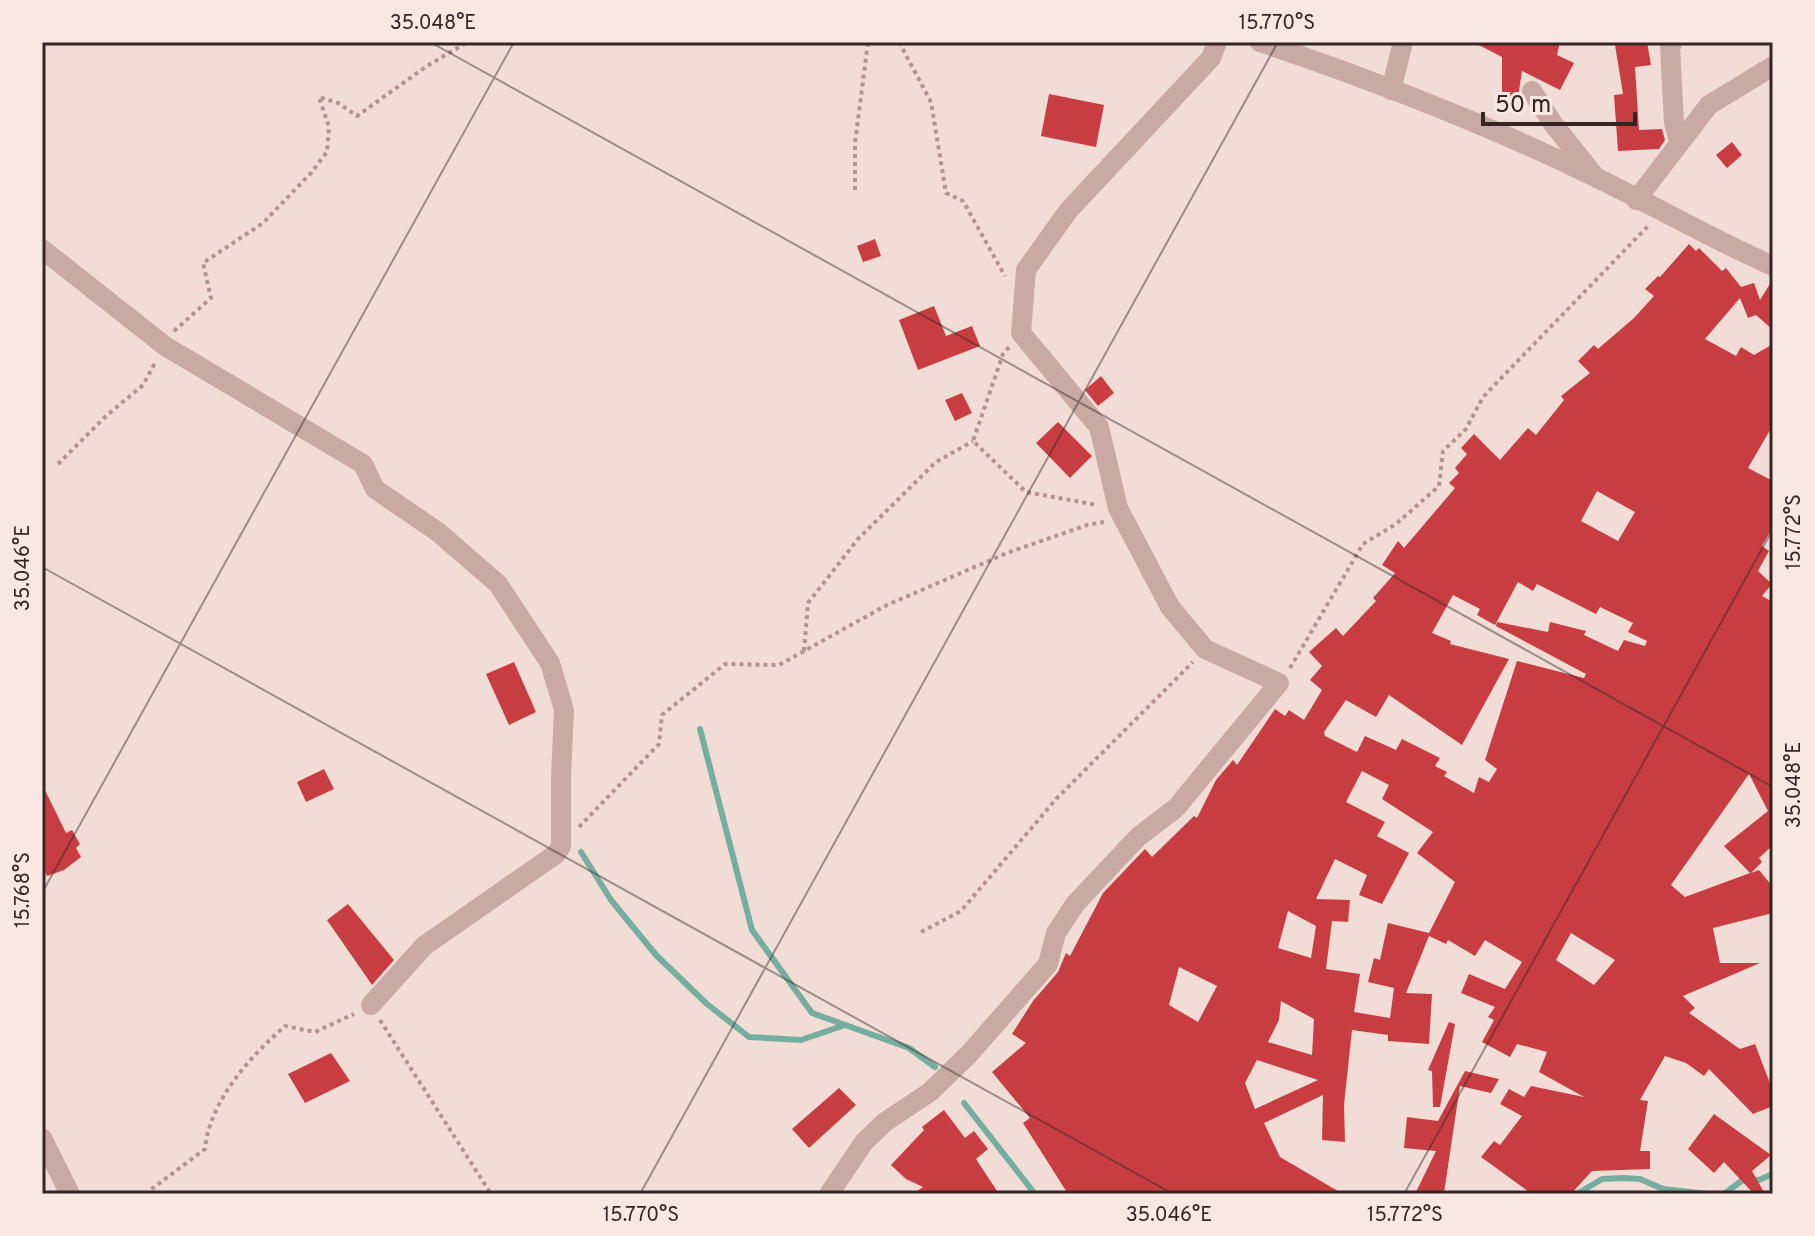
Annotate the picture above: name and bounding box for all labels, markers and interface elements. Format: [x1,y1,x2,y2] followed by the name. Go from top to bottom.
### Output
[390,11,476,37] text: 35.048°E
[1239,11,1315,37] text: 15.770°S
[1483,76,1635,126] scale bar
[1495,91,1551,121] text: 50 m
[1782,494,1808,570] text: 15.772°S
[11,525,37,611] text: 35.046°E
[1782,742,1808,828] text: 35.048°E
[11,852,37,928] text: 15.768°S
[603,1203,679,1229] text: 15.770°S
[1126,1203,1212,1229] text: 35.046°E
[1367,1203,1443,1229] text: 15.772°S

